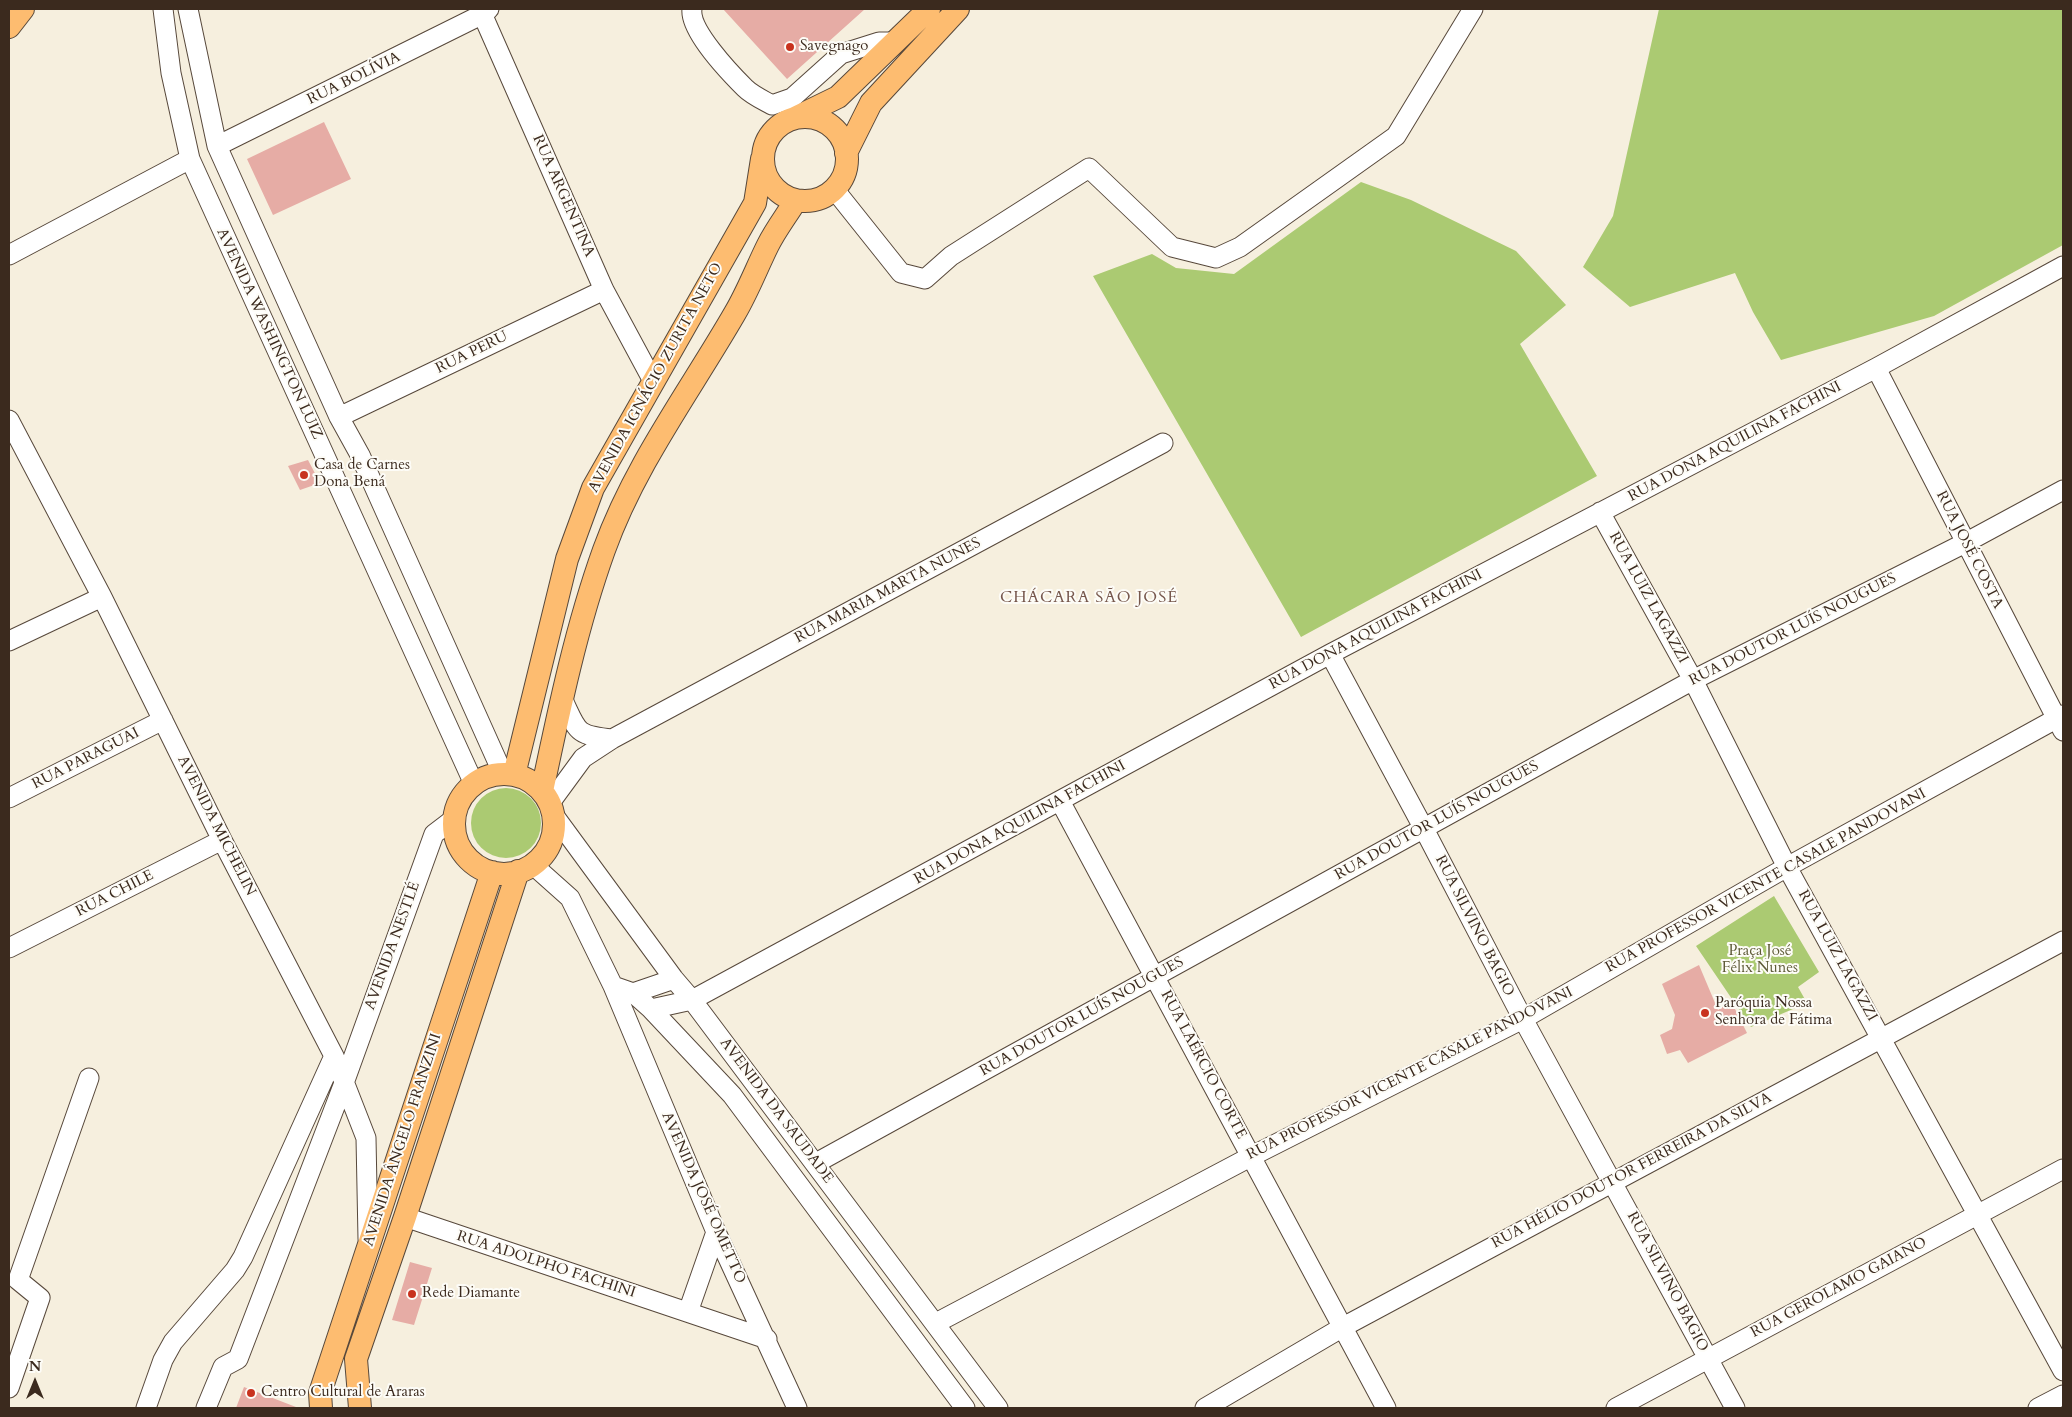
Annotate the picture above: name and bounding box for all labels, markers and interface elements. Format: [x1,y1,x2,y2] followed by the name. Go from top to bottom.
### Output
[800,38,868,56] place label: Savegnago
[784,41,796,53] marker: Savegnago
[304,49,404,109] street label: RUA BOLÍVIA
[528,132,598,260] street label: RUA ARGENTINA
[212,226,326,442] street label: AVENIDA WASHINGTON LUIZ
[585,260,727,496] street label: AVENIDA IGNÁCIO ZURITA NETO
[433,328,511,378] street label: RUA PERU
[1625,378,1845,506] street label: RUA DONA AQUILINA FACHINI
[314,457,410,492] place label: Casa de Carnes Dona Bená
[298,469,310,481] marker: Casa de Carnes Dona Bená
[1932,488,2006,612] street label: RUA JOSÉ COSTA
[1604,529,1692,667] street label: RUA LUIZ LAGAZZI
[792,534,984,648] street label: RUA MARIA MARTA NUNES
[1266,566,1486,694] street label: RUA DONA AQUILINA FACHINI
[1686,570,1900,690] street label: RUA DOUTOR LUÍS NOUGUES
[998,588,1180,608] district label: CHÁCARA SÃO JOSÉ
[29,724,143,794] street label: RUA PARAGUAI
[173,753,259,899] street label: AVENIDA MICHELIN
[911,757,1129,889] street label: RUA DONA AQUILINA FACHINI
[1332,757,1542,885] street label: RUA DOUTOR LUÍS NOUGUES
[1603,785,1929,977] street label: RUA PROFESSOR VICENTE CASALE PANDOVANI
[1431,853,1517,999] street label: RUA SILVINO BAGIO
[73,867,157,921] street label: RUA CHILE
[362,880,424,1012] street label: AVENIDA NESTLÉ
[1793,887,1881,1025] street label: RUA LUIZ LAGAZZI
[1722,943,1798,978] park label: Praça José Félix Nunes
[977,953,1187,1081] street label: RUA DOUTOR LUÍS NOUGUES
[1244,983,1576,1165] street label: RUA PROFESSOR VICENTE CASALE PANDOVANI
[1156,988,1250,1142] street label: RUA LAÉRCIO CORTE
[1715,995,1832,1030] place label: Paróquia Nossa Senhora de Fátima
[1699,1007,1711,1019] marker: Paróquia Nossa Senhora de Fátima
[360,1031,446,1249] street label: AVENIDA ÂNGELO FRANZINI
[715,1035,837,1187] street label: AVENIDA DA SAUDADE
[1489,1089,1775,1253] street label: RUA HÉLIO DOUTOR FERREIRA DA SILVA
[657,1109,749,1287] street label: AVENIDA JOSÉ OMETTO
[1622,1209,1712,1355] street label: RUA SILVINO BAGIO
[454,1228,638,1302] street label: RUA ADOLPHO FACHINI
[1748,1234,1930,1342] street label: RUA GEROLAMO GAIANO
[422,1285,520,1303] place label: Rede Diamante
[406,1288,418,1300] marker: Rede Diamante
[10,1357,60,1407] north arrow
[29,1357,41,1376] text: N
[261,1384,425,1402] place label: Centro Cultural de Araras
[245,1387,257,1399] marker: Centro Cultural de Araras

